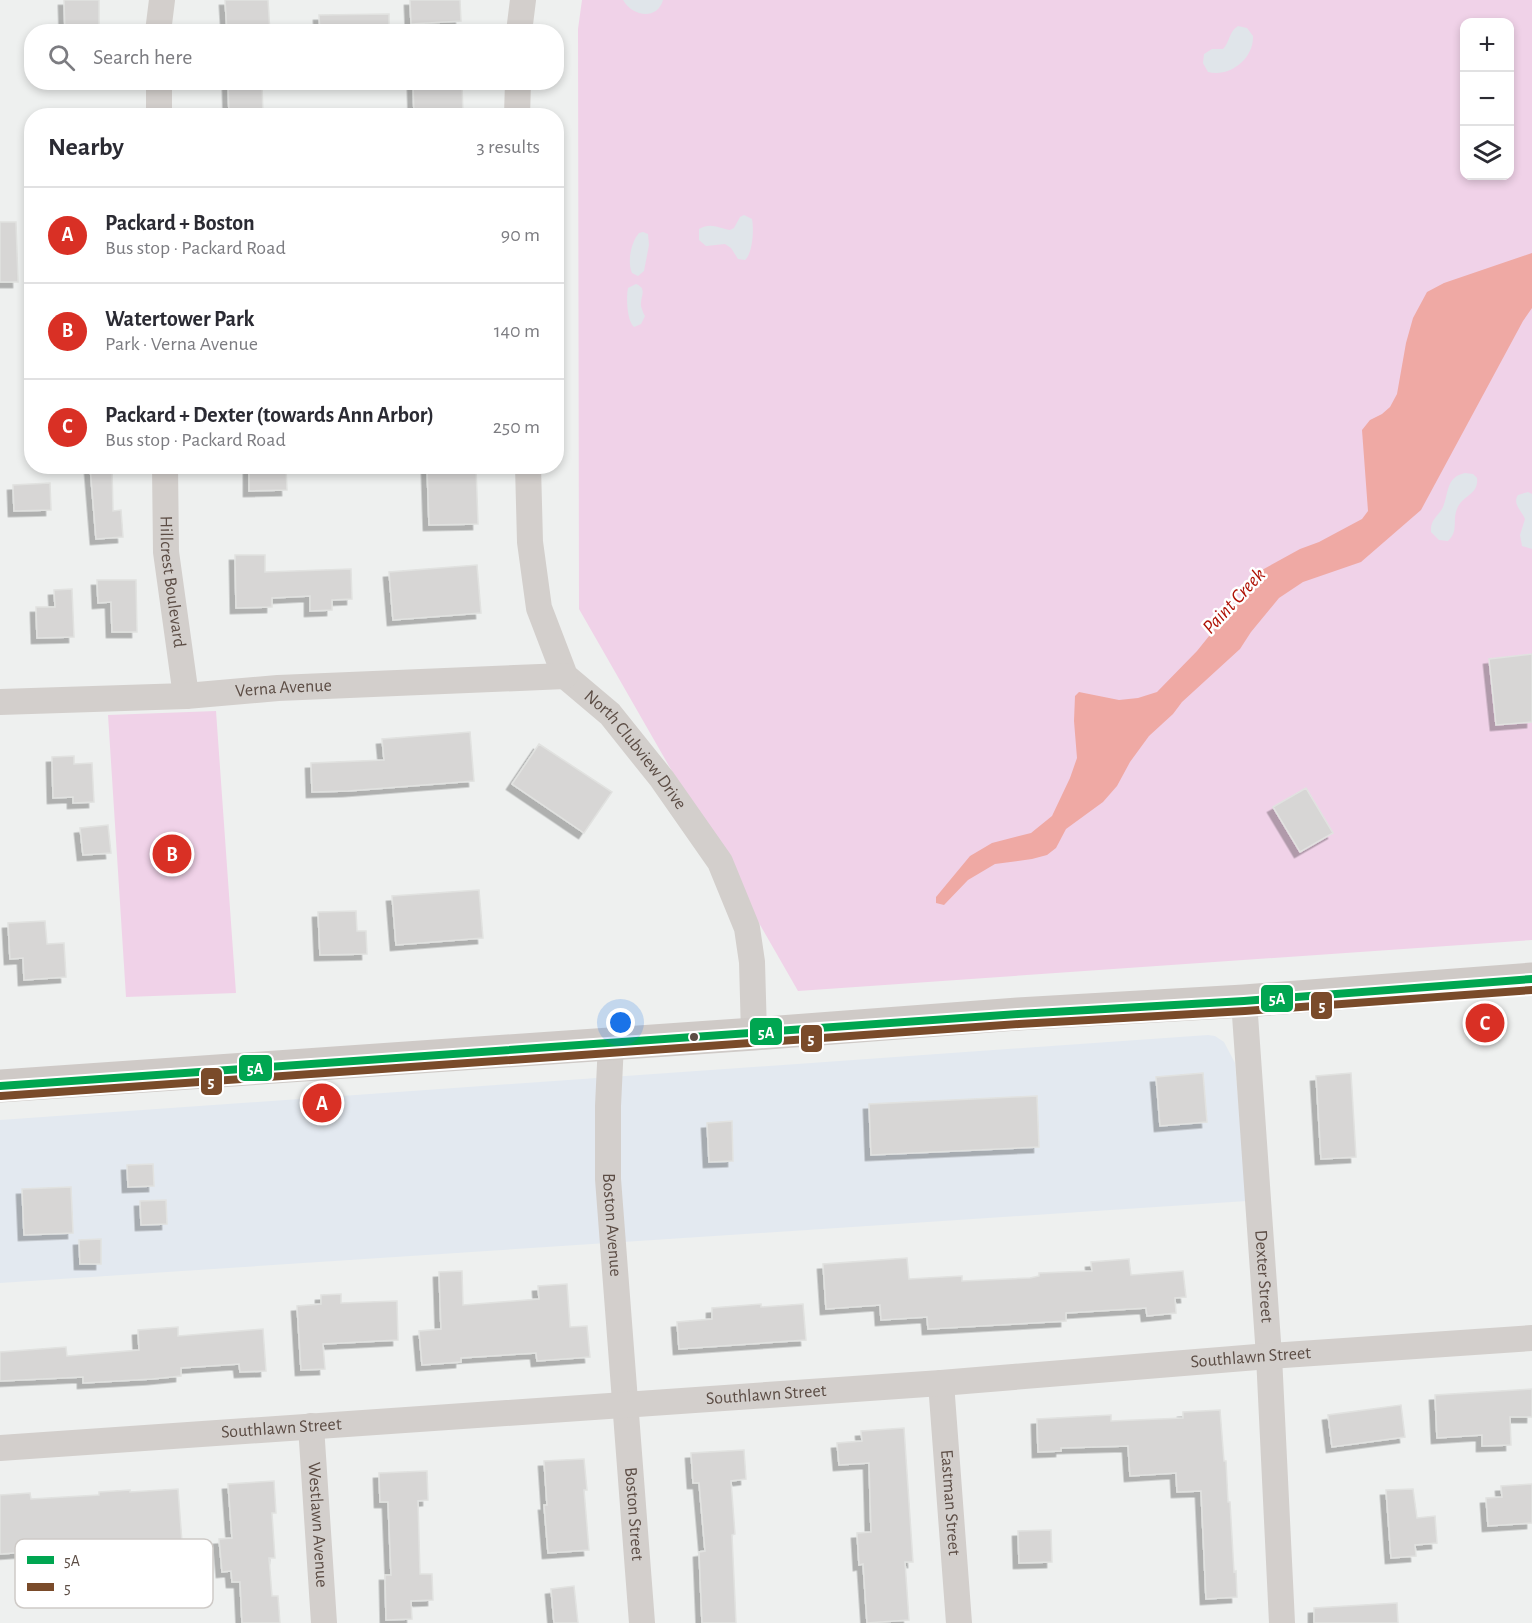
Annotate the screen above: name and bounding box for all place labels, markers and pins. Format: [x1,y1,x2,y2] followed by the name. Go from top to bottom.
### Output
[152,832,192,876] pin: B
[1466,1000,1504,1046] pin: C
[688,1031,700,1043] unlabelled marker
[302,1080,342,1126] pin: A

